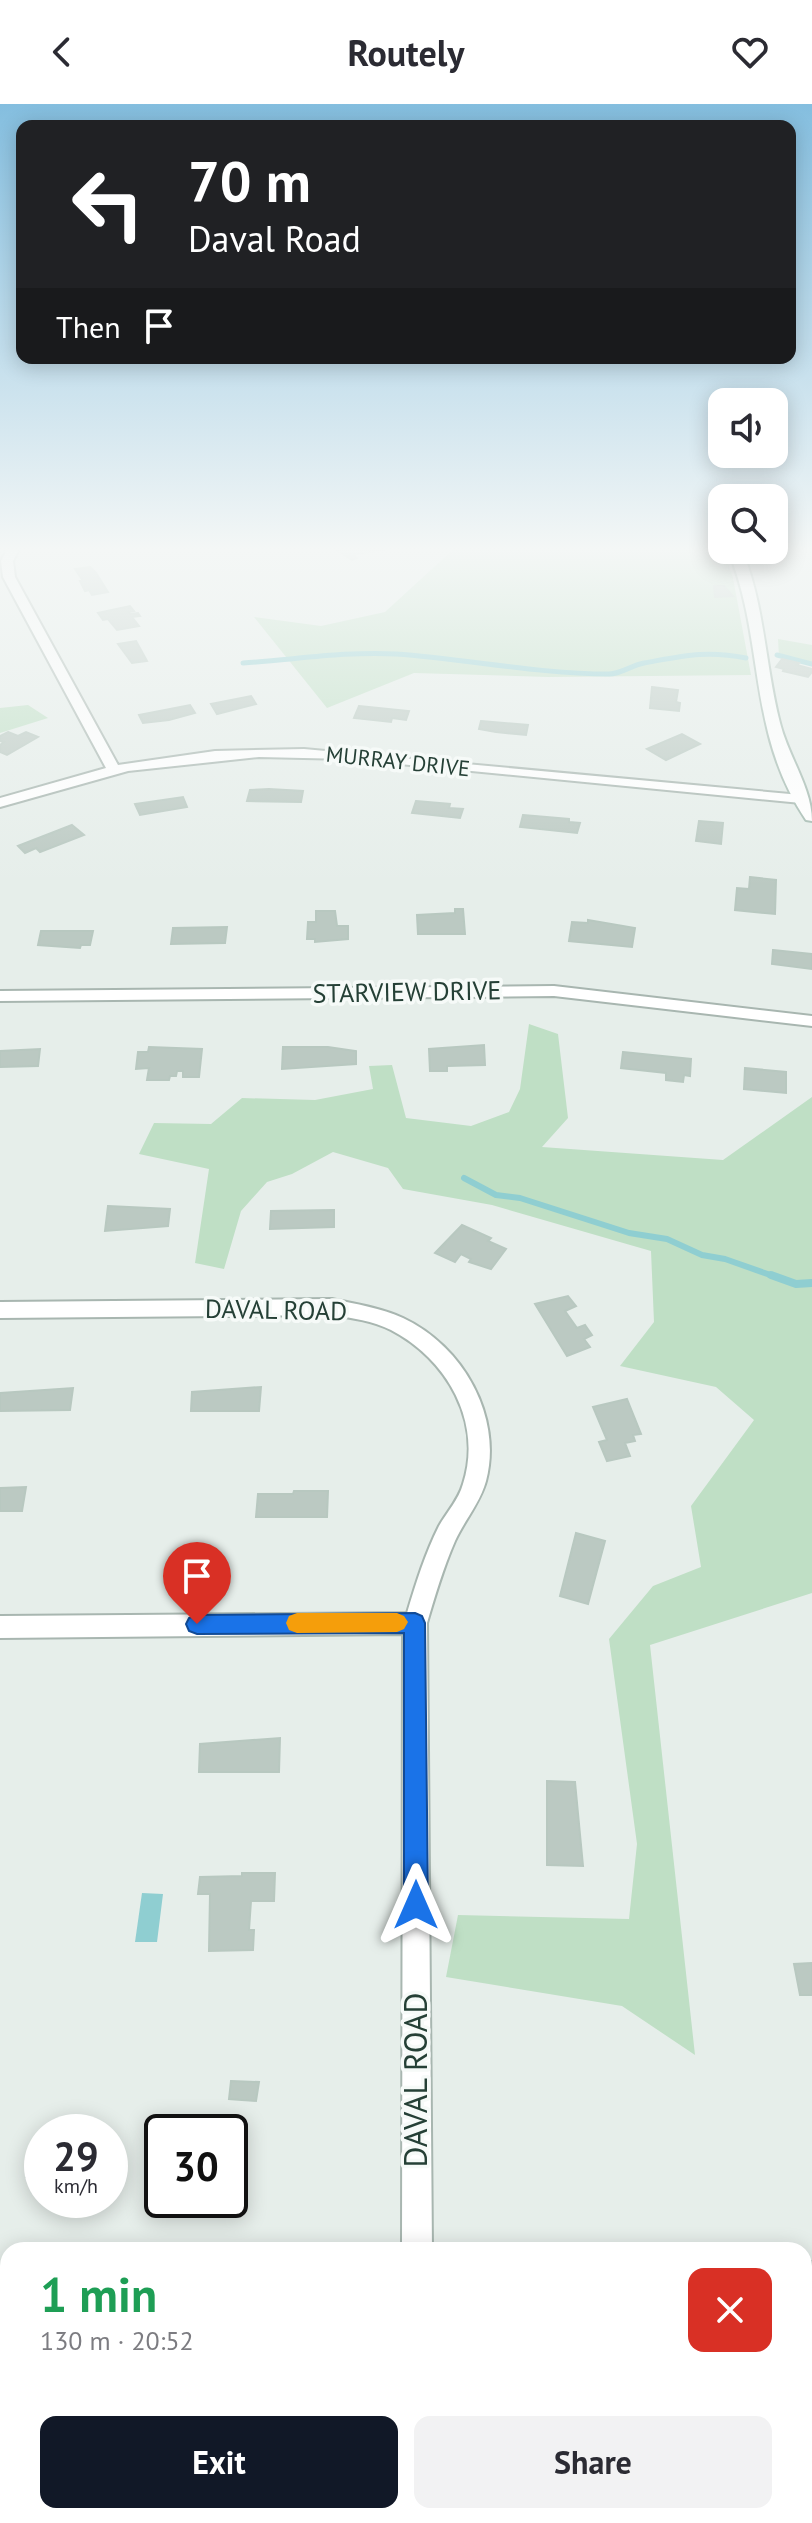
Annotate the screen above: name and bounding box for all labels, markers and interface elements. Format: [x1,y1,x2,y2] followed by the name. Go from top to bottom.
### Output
[347,29,465,76] text: Routely
[40,30,84,74] icon: back
[728,30,772,74] icon: heart
[188,145,311,217] text: 70 m
[56,152,160,256] icon: left
[188,215,361,262] text: Daval Road
[137,304,181,348] icon: arrive
[56,307,121,346] text: Then
[708,388,788,564] map controls
[708,388,788,468] button: sound
[708,484,788,564] button: search
[325,740,471,782] street label: MURRAY DRIVE
[312,973,502,1010] street label: STARVIEW DRIVE
[205,1292,347,1327] street label: DAVAL ROAD
[163,1542,231,1624] pin
[175,1554,219,1598] icon: arrive
[374,1863,458,1947] position arrow
[394,1993,436,2167] street label: DAVAL ROAD
[144,2114,248,2218] speed limit sign: 30
[53,2130,99,2182] text: 29
[54,2173,98,2199] text: km/h
[40,2263,157,2325] text: 1 min
[688,2268,772,2352] button: close
[40,2324,194,2357] text: 130 m · 20:52
[40,2416,398,2508] button: Exit
[414,2416,772,2508] button: Share

